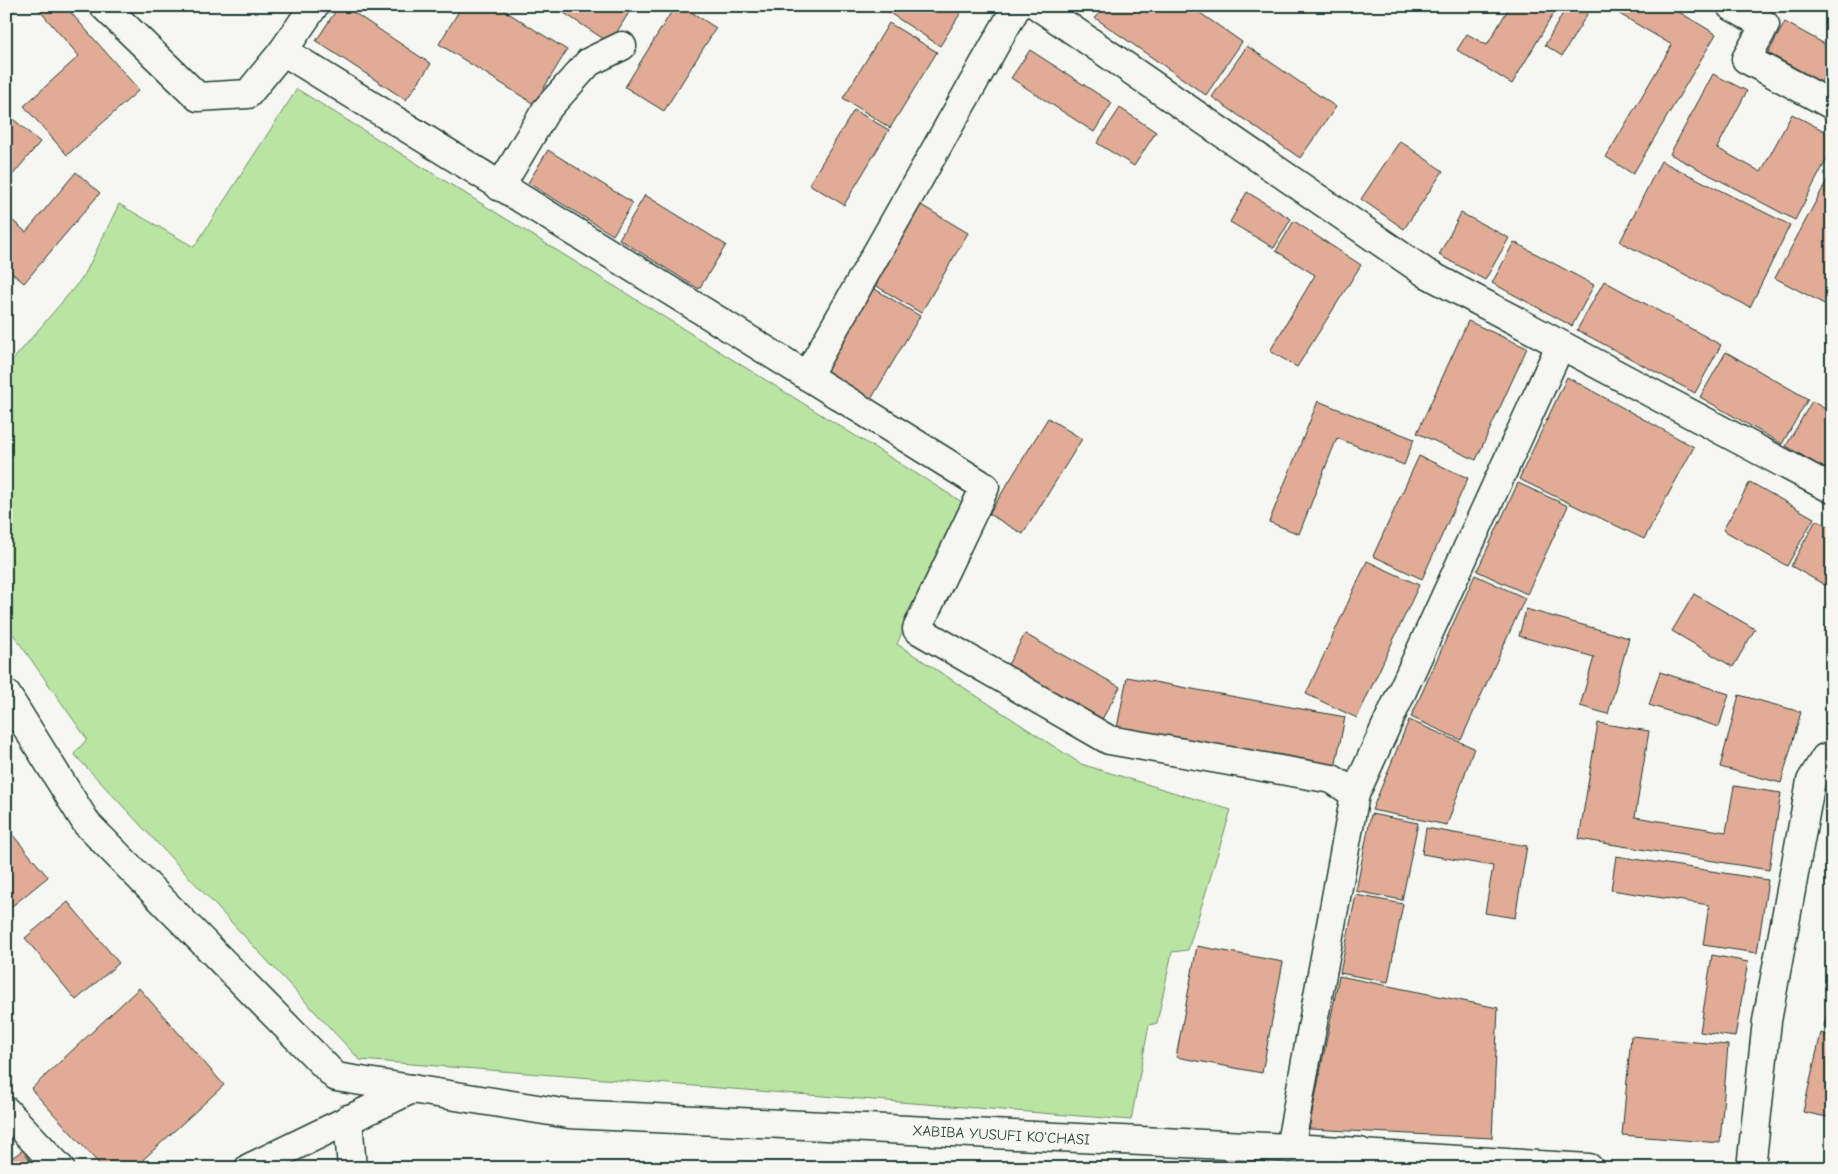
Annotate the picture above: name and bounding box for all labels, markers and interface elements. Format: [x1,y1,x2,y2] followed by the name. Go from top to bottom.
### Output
[912,1121,1090,1149] street label: XABIBA YUSUFI KO'CHASI

